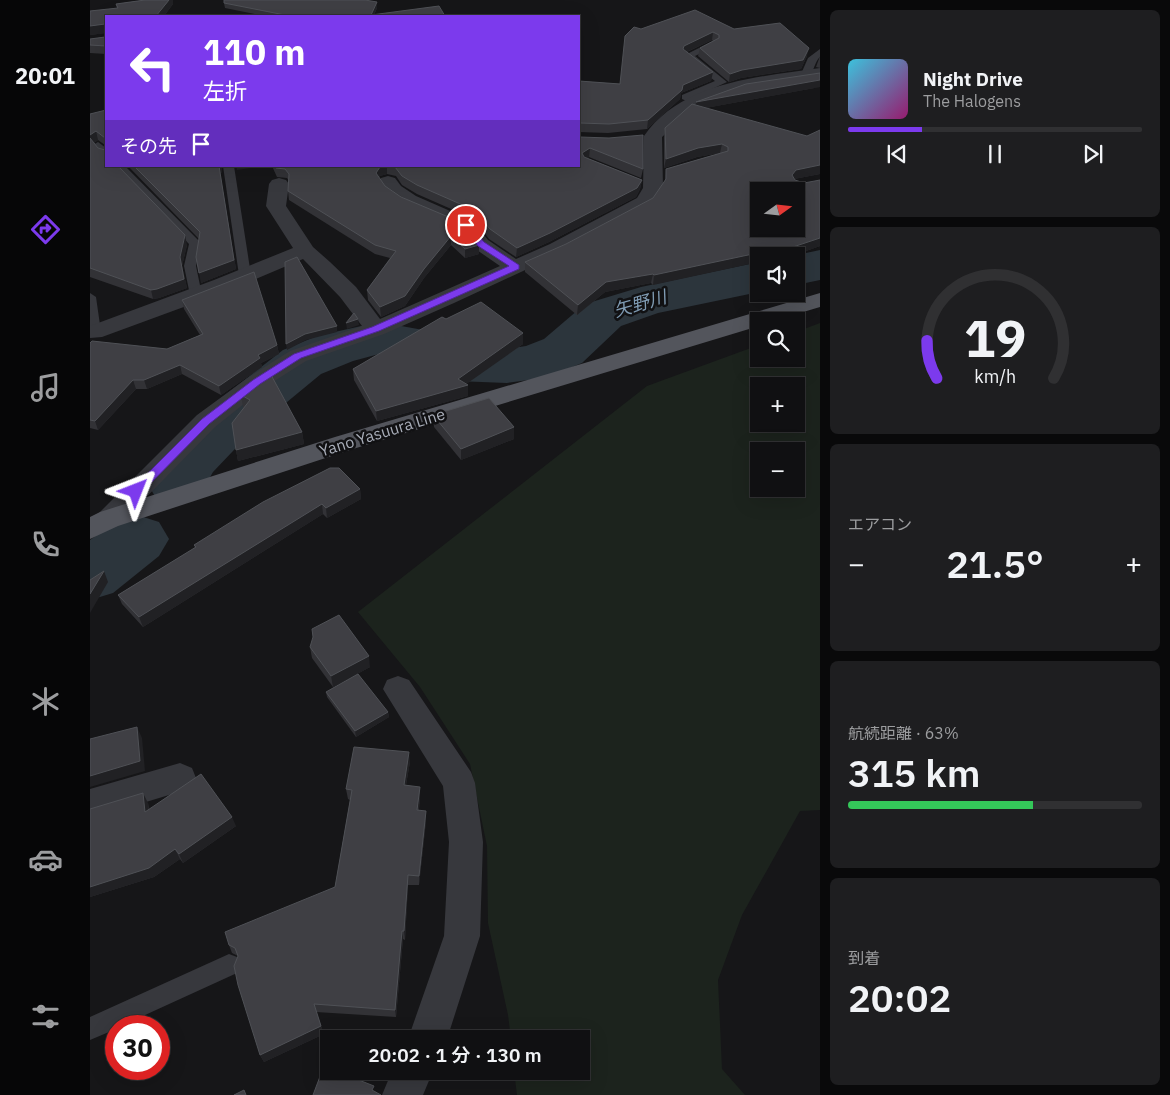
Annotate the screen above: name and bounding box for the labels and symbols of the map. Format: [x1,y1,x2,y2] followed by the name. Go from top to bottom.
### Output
[750,182,805,238] north arrow
[445,204,487,246] pin
[611,284,671,322] water label: 矢野川
[317,403,447,461] street label: Yano Yasuura Line
[109,464,161,516] position arrow
[105,1015,170,1080] speed limit sign: 30

